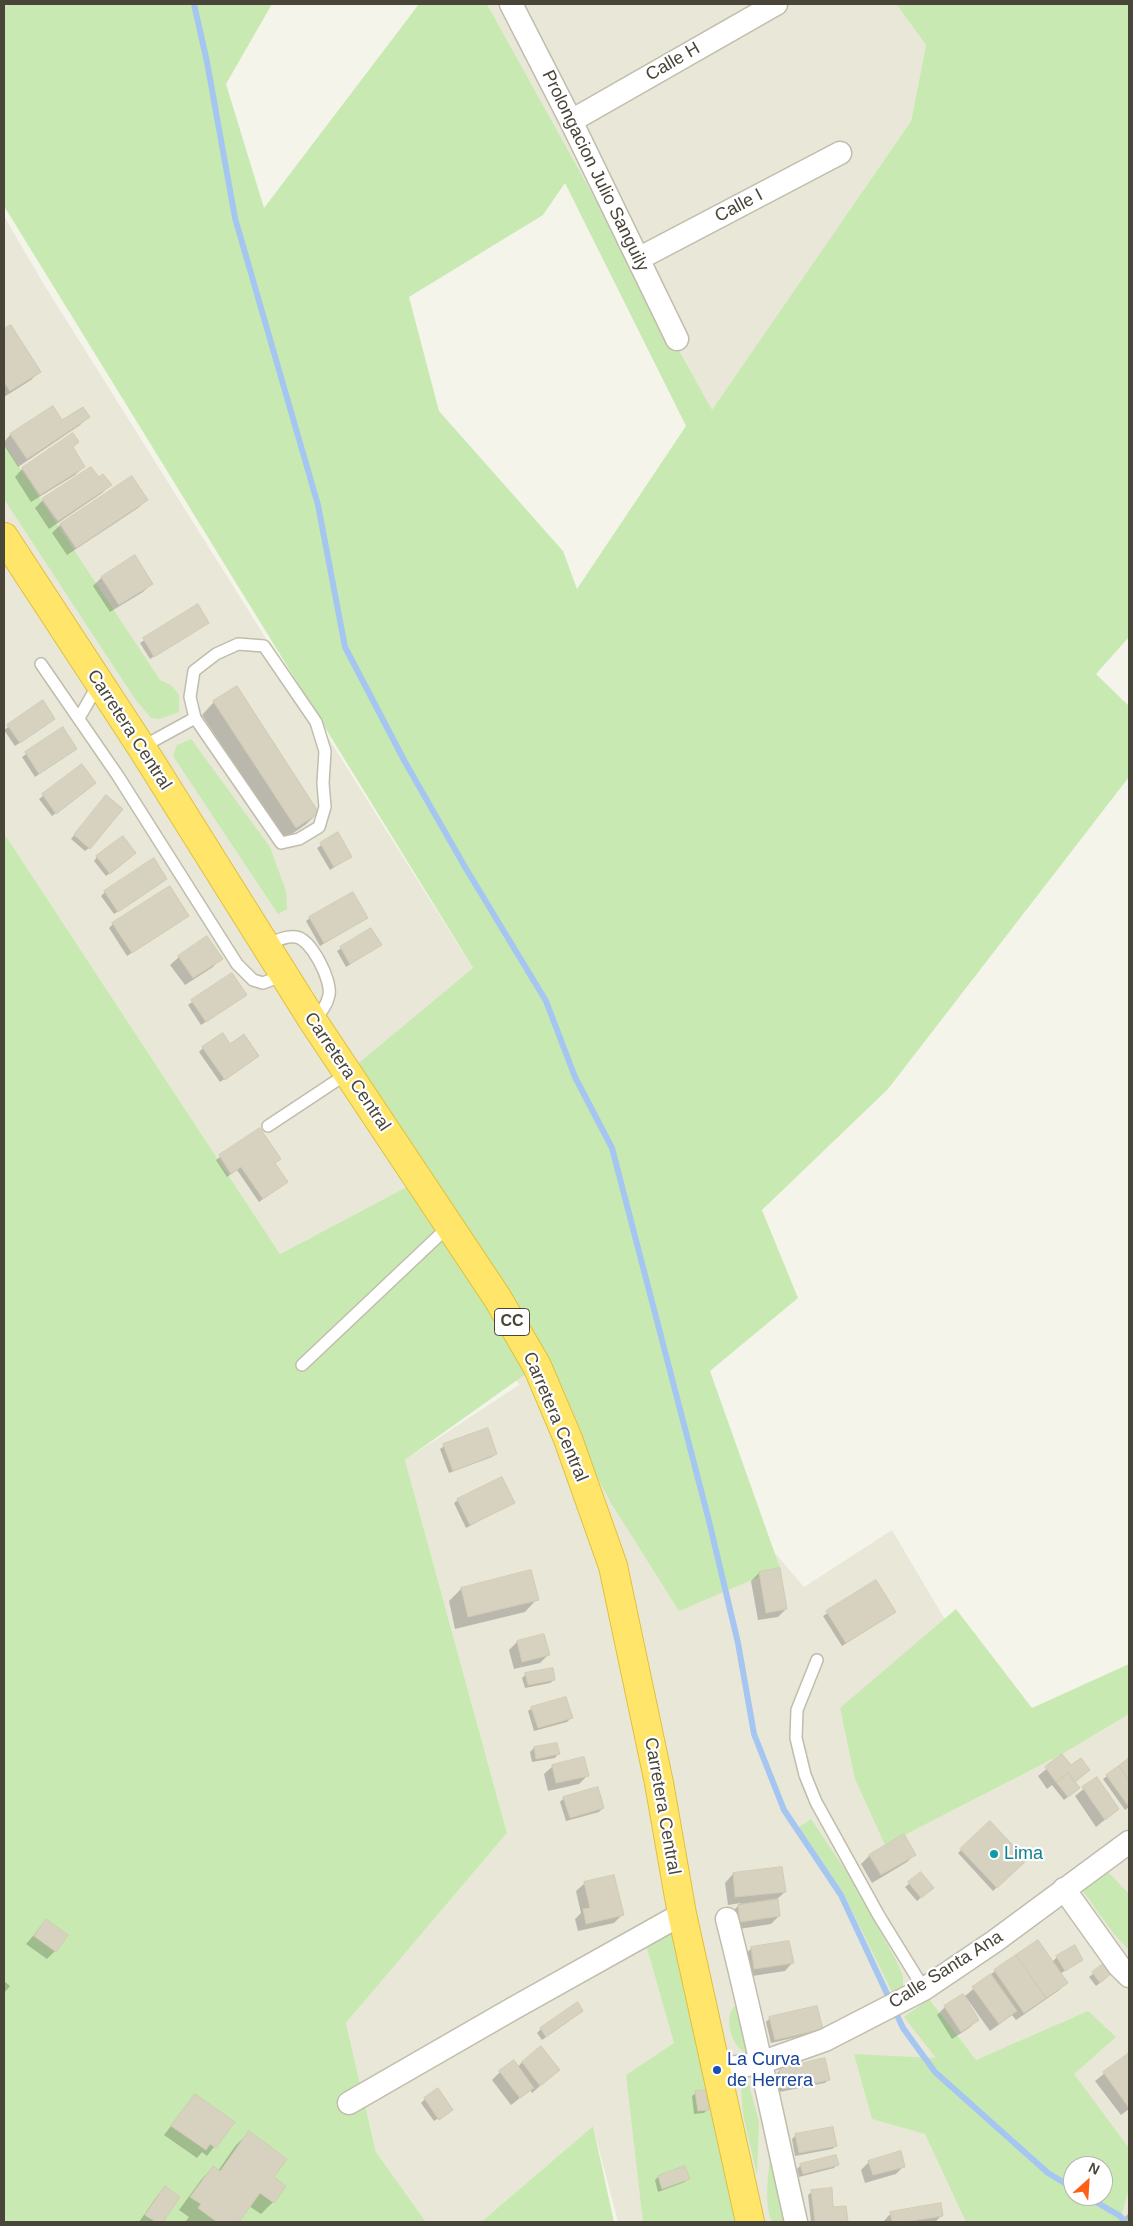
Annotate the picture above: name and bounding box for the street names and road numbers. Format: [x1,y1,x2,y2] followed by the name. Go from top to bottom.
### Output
[642,38,704,86] street label: Calle H
[537,67,653,275] street label: Prolongacion Julio Sanguily
[711,184,767,228] street label: Calle I
[82,666,176,794] street label: Carretera Central
[299,1008,395,1136] street label: Carretera Central
[494,1308,530,1335] road number: CC
[518,1349,592,1485] street label: Carretera Central
[639,1736,685,1876] street label: Carretera Central
[885,1926,1007,2014] street label: Calle Santa Ana

